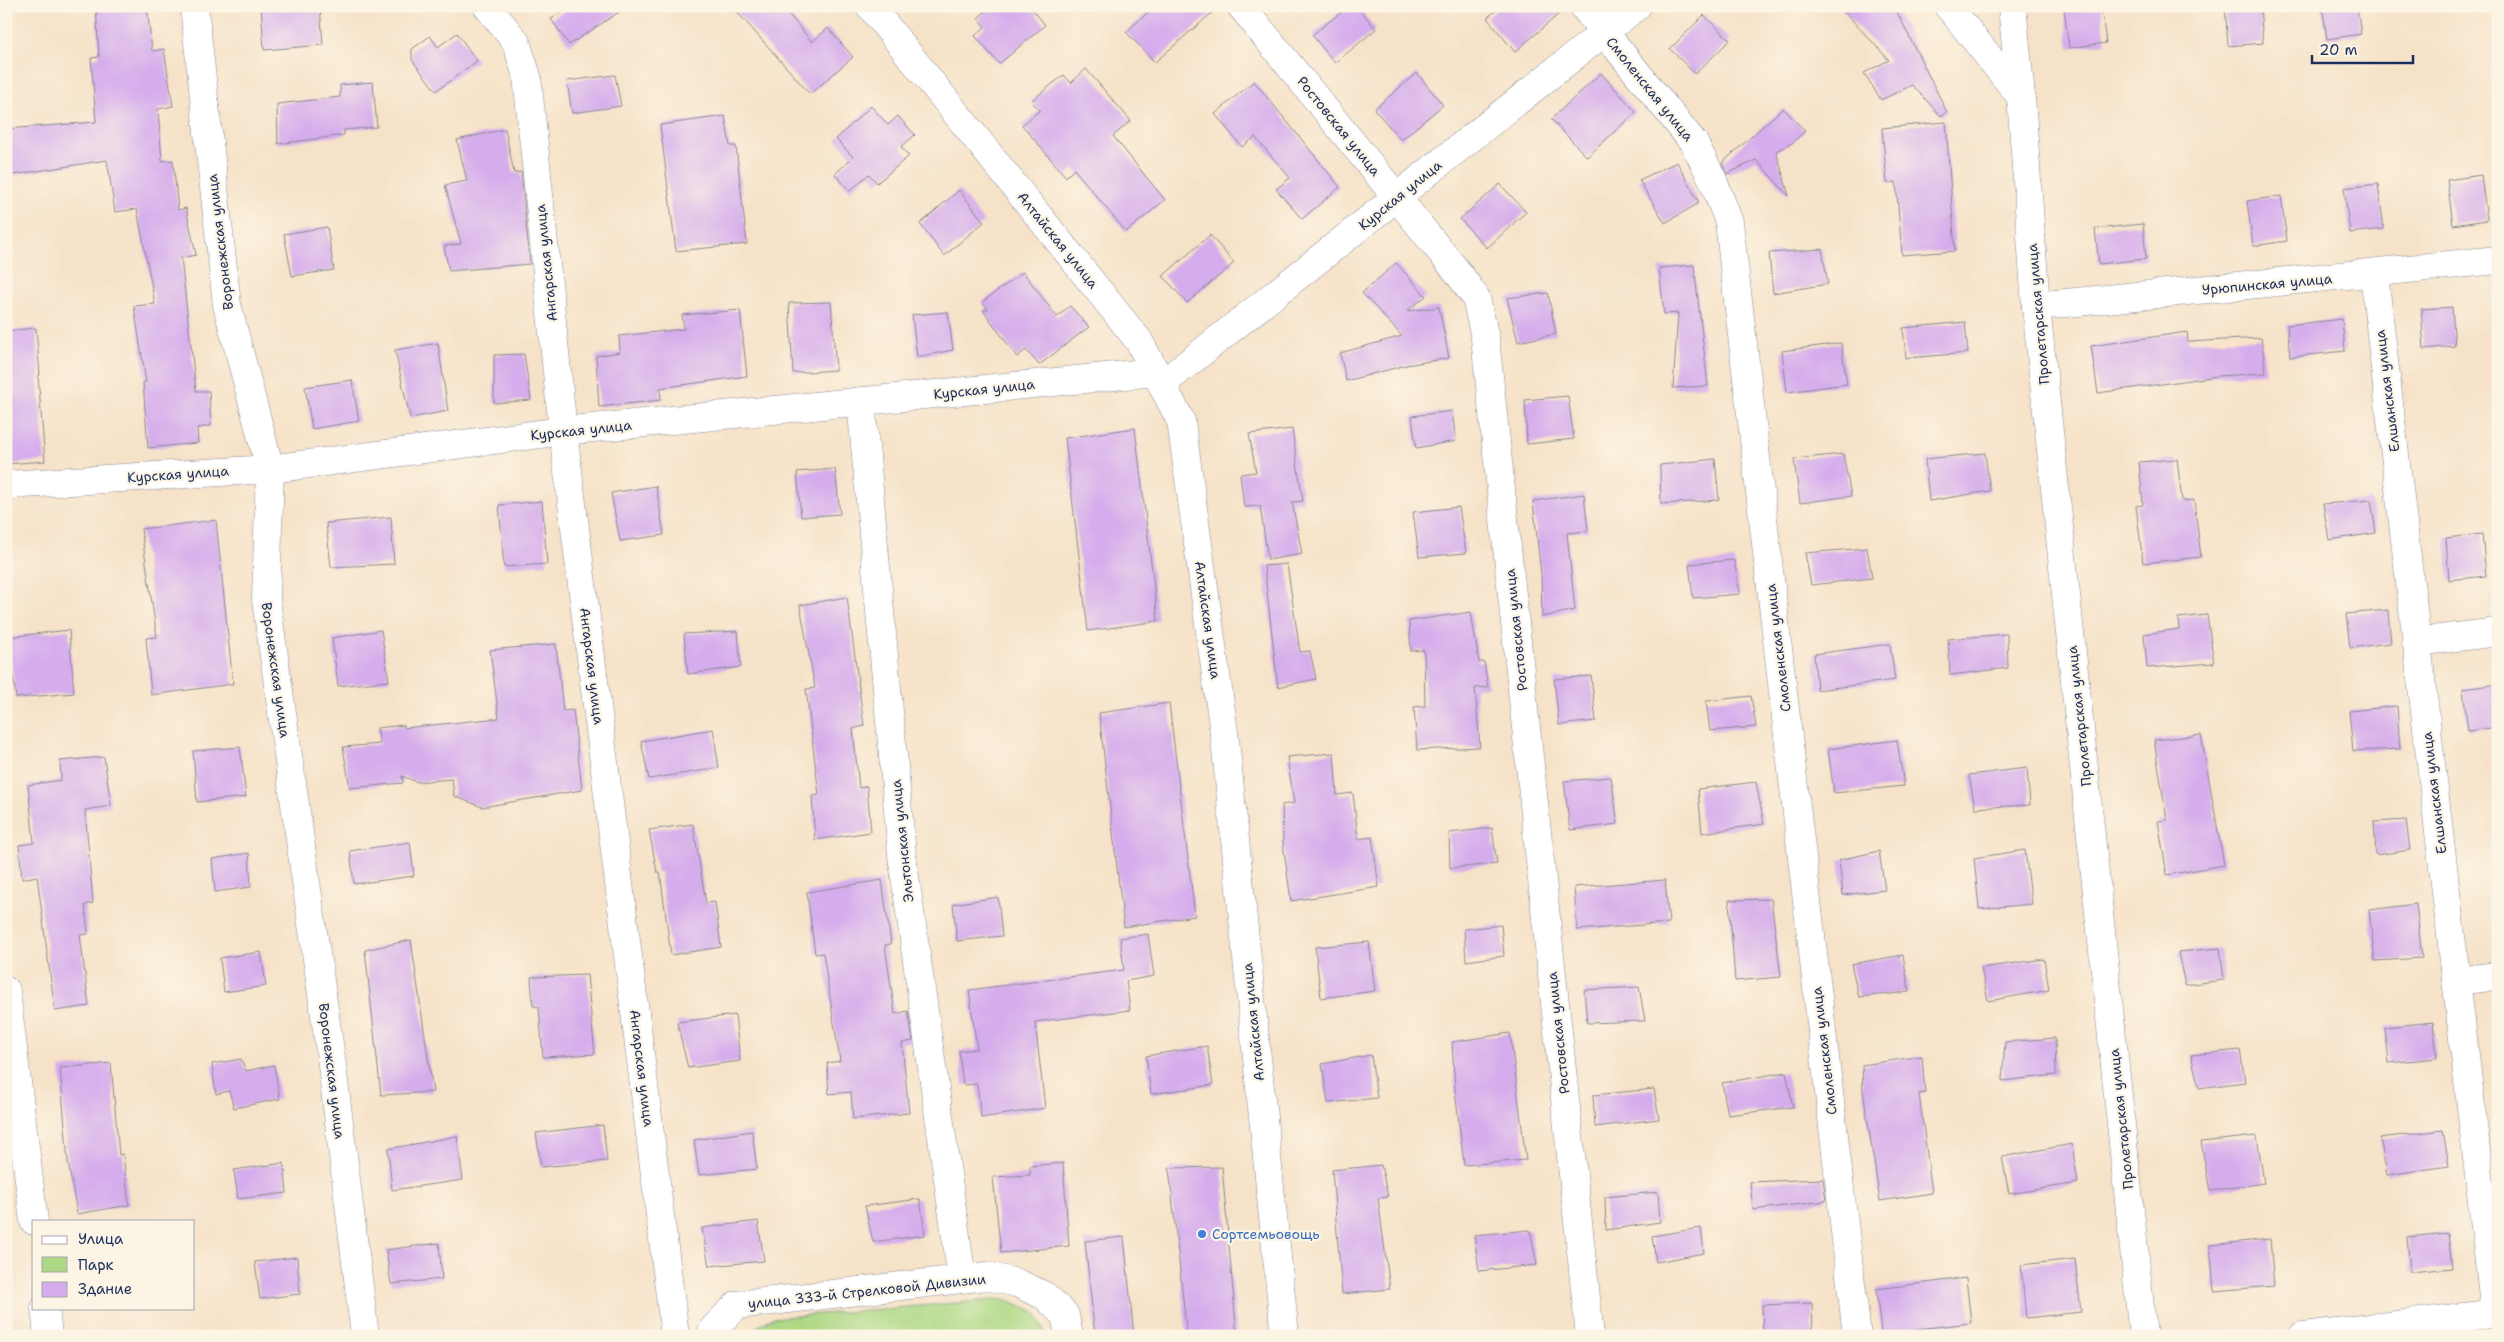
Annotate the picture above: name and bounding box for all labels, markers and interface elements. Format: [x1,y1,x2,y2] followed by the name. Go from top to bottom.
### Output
[2312,32,2413,64] scale bar
[1602,33,1698,145] street label: Смоленская улица
[2319,40,2358,60] text: 20 m
[1293,73,1385,180] street label: Ростовская улица
[1355,156,1445,234] street label: Курская улица
[203,173,237,311] street label: Воронежская улица
[1014,188,1103,292] street label: Алтайская улица
[531,203,561,323] street label: Ангарская улица
[2023,242,2053,385] street label: Пролетарская улица
[2201,269,2333,299] street label: Урюпинская улица
[2371,329,2403,453] street label: Елшанская улица
[932,375,1036,403] street label: Курская улица
[529,416,633,444] street label: Курская улица
[127,461,230,487] street label: Курская улица
[1191,560,1225,680] street label: Алтайская улица
[1501,568,1531,692] street label: Ростовская улица
[1761,583,1795,713] street label: Смоленская улица
[258,601,294,739] street label: Воронежская улица
[576,606,608,726] street label: Ангарская улица
[2063,644,2095,787] street label: Пролетарская улица
[2418,731,2450,855] street label: Елшанская улица
[887,778,917,903] street label: Эльтонская улица
[1238,962,1268,1082] street label: Алтайская улица
[1543,971,1573,1095] street label: Ростовская улица
[1807,986,1841,1116] street label: Смоленская улица
[315,1002,349,1140] street label: Воронежская улица
[626,1008,658,1128] street label: Ангарская улица
[2105,1047,2137,1190] street label: Пролетарская улица
[32,1220,195,1310] legend
[1212,1225,1320,1243] place label: Сортсемьовощь
[1196,1228,1208,1240] marker: Сортсемьовощь
[78,1229,124,1249] text: Улица
[78,1255,114,1275] text: Парк
[747,1270,987,1312] street label: улица 333-й Стрелковой Дивизии
[78,1279,132,1299] text: Здание

